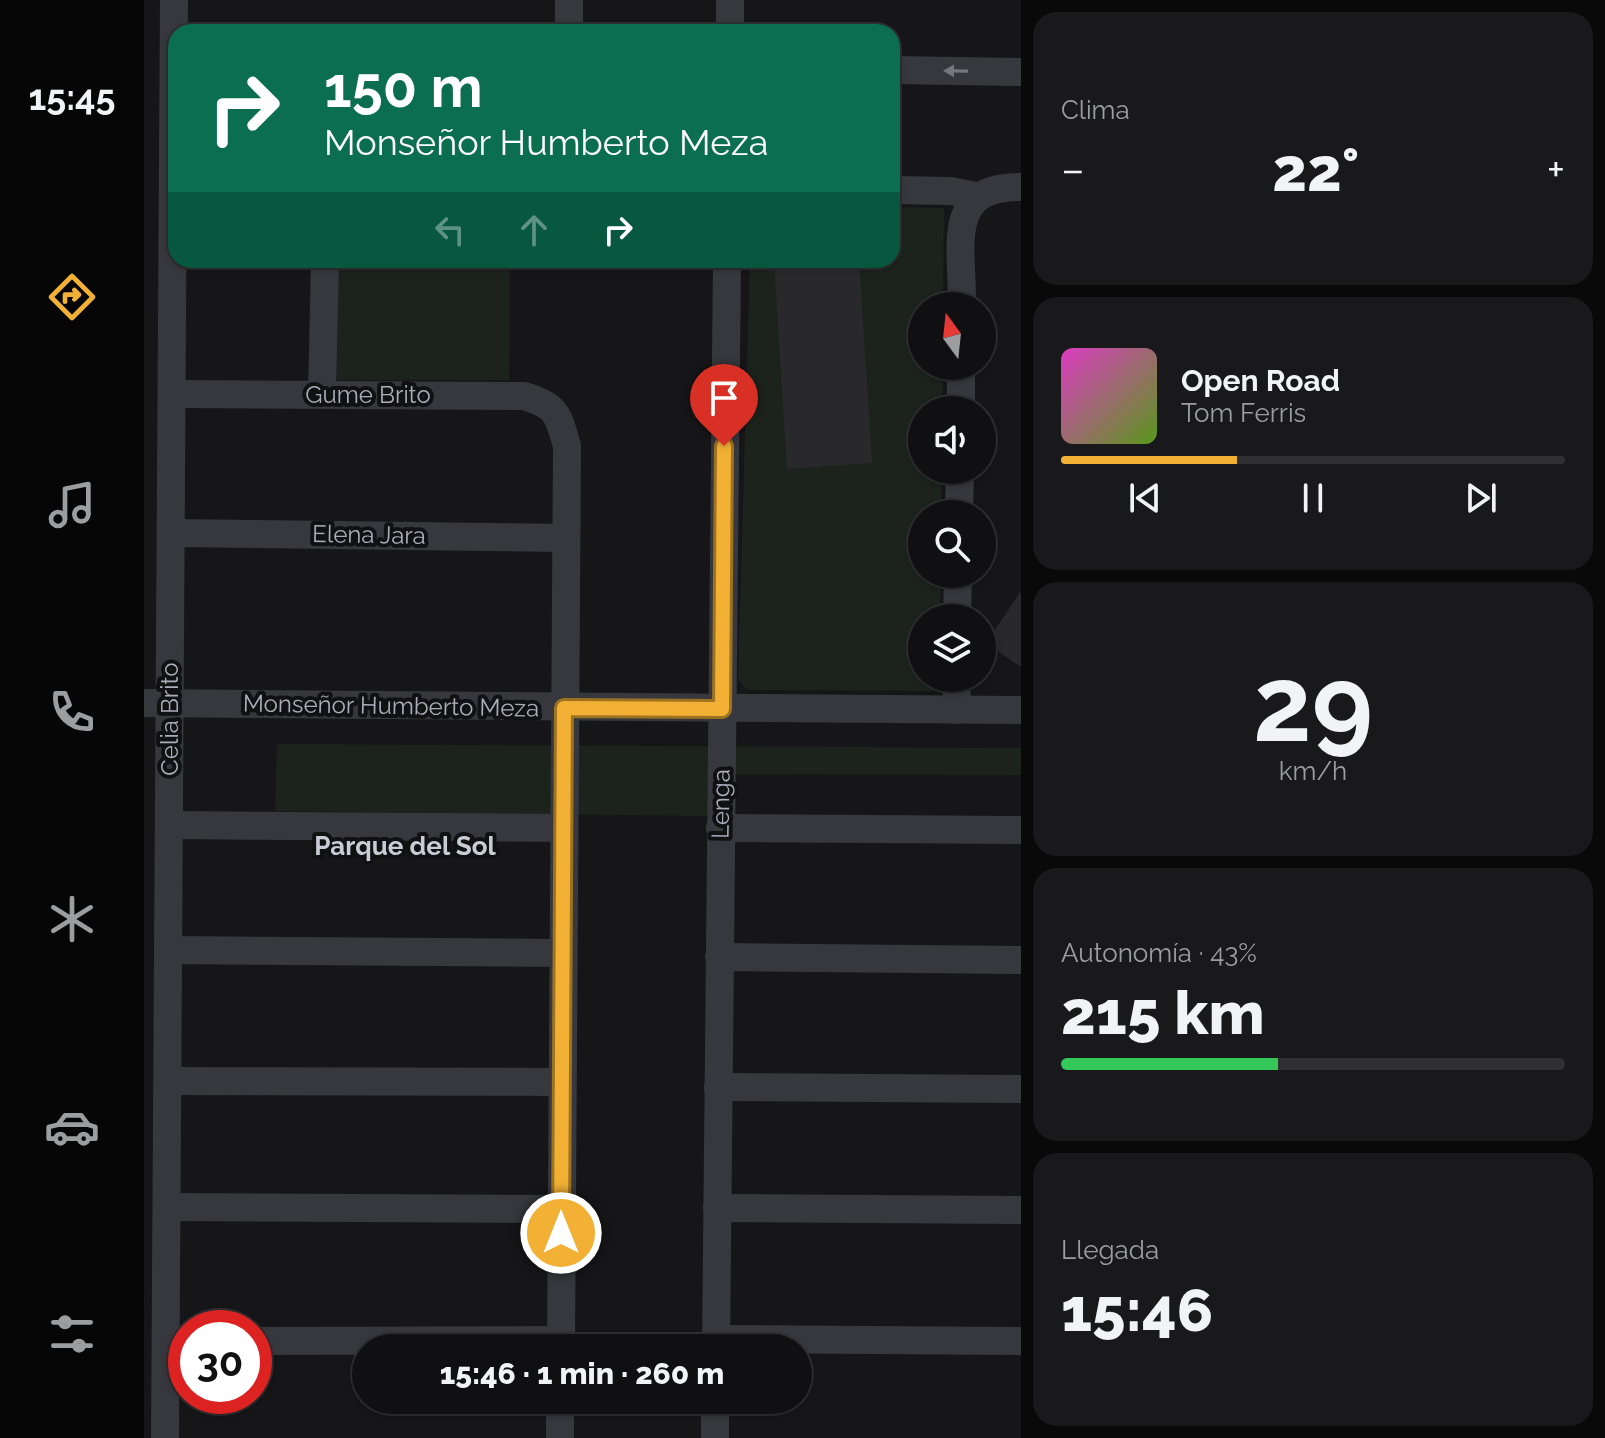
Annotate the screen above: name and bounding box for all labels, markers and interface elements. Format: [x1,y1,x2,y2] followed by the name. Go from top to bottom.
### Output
[324,54,483,120] text: 150 m
[192,56,296,160] icon: right
[943,65,969,78] one-way arrow
[28,76,116,118] text: 15:45
[1061,95,1130,125] text: Clima
[324,121,768,163] text: Monseñor Humberto Meza
[1272,135,1359,205] text: 22°
[1061,144,1085,195] text: −
[1547,144,1565,195] text: +
[428,208,472,252] icon: left
[512,208,556,252] icon: ahead
[596,208,640,252] icon: right
[44,269,100,325] icon: directions
[908,292,996,380] north arrow
[908,292,996,692] map controls
[1181,363,1340,398] text: Open Road
[690,364,758,446] pin
[702,376,746,420] icon: arrive
[305,380,431,409] street label: Gume Brito
[908,396,996,484] button: sound
[1181,398,1306,428] text: Tom Ferris
[1123,476,1167,520] icon: previous
[1291,476,1335,520] icon: pause
[1459,476,1503,520] icon: next
[44,477,100,533] icon: music
[908,500,996,588] button: search
[312,519,426,550] street label: Elena Jara
[908,604,996,692] button: layers
[1253,643,1373,765] text: 29
[155,662,184,776] street label: Celia Brito
[44,684,100,740] icon: phone
[243,688,539,723] street label: Monseñor Humberto Meza
[1279,756,1347,786] text: km/h
[705,769,736,839] street label: Lenga
[314,831,496,861] district label: Parque del Sol
[44,891,100,947] icon: climate
[1061,938,1257,968] text: Autonomía · 43%
[1061,978,1265,1048] text: 215 km
[44,1099,100,1155] icon: car
[519,1191,603,1275] position arrow
[1061,1235,1159,1265] text: Llegada
[1061,1275,1213,1345] text: 15:46
[44,1306,100,1362] icon: filters
[168,1310,272,1414] speed limit sign: 30
[440,1356,724,1391] text: 15:46 · 1 min · 260 m

